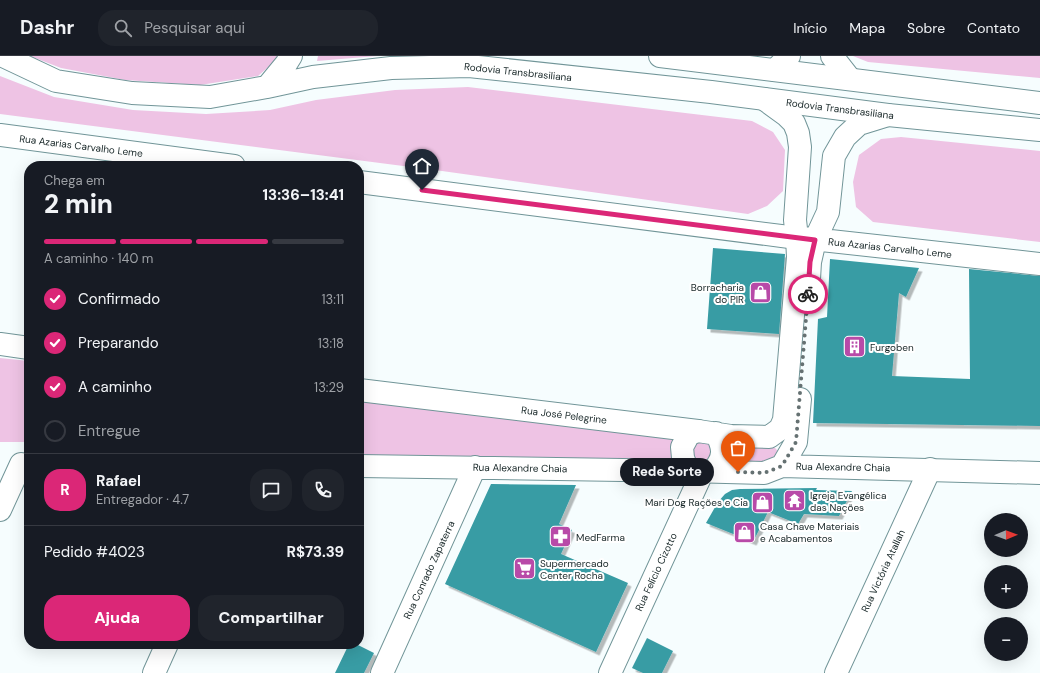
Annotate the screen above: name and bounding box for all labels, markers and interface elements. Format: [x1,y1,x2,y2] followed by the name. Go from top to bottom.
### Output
[98,10,378,46] search box
[20,15,74,40] text: Dashr
[112,17,134,39] icon: search
[144,18,245,38] text: Pesquisar aqui
[793,19,827,37] text: Início
[849,19,885,37] text: Mapa
[907,19,945,37] text: Sobre
[967,19,1020,37] text: Contato
[463,60,573,84] street label: Rodovia Transbrasiliana
[785,96,895,122] street label: Rodovia Transbrasiliana
[19,132,144,160] street label: Rua Azarias Carvalho Leme
[405,149,439,190] pin
[411,155,433,177] icon: home
[44,172,105,189] text: Chega em
[263,185,344,205] text: 13:36–13:41
[44,187,113,221] text: 2 min
[827,235,953,261] street label: Rua Azarias Carvalho Leme
[44,250,153,267] text: A caminho · 140 m
[788,274,828,314] courier
[747,280,773,306] shop icon: Borracharia do PIR
[691,281,744,306] place label: Borracharia do PIR
[797,283,819,305] icon: bike
[44,288,66,310] icon: check
[78,289,160,309] text: Confirmado
[322,291,344,308] text: 13:11
[44,332,66,354] icon: check
[78,333,159,353] text: Preparando
[842,334,868,360] building icon: Furgoben
[318,335,344,352] text: 13:18
[870,341,914,354] place label: Furgoben
[44,376,66,398] icon: check
[78,377,152,397] text: A caminho
[314,379,344,396] text: 13:29
[520,403,608,427] street label: Rua José Pelegrine
[78,421,140,441] text: Entregue
[721,431,755,472] pin
[727,437,749,459] icon: bag
[620,458,714,486] callout: Rede Sorte
[796,460,890,474] street label: Rua Alexandre Chaia
[473,461,567,475] street label: Rua Alexandre Chaia
[632,463,702,480] text: Rede Sorte
[250,469,292,511] button: chat
[302,469,344,511] button: phone
[96,471,141,491] text: Rafael
[60,480,70,500] text: R
[781,488,807,514] temple icon: Igreja Evangélica das Nações
[750,489,776,515] shop icon: Mari Dog Rações e Cia
[810,489,886,514] place label: Igreja Evangélica das Nações
[96,491,189,508] text: Entregador · 4.7
[645,496,748,509] place label: Mari Dog Rações e Cia
[984,513,1028,557] north arrow
[984,513,1028,661] map controls
[400,519,458,621] street label: Rua Conrado Zapaterra
[731,519,757,545] shop icon: Casa Chave Materiais e Acabamentos
[760,520,859,545] place label: Casa Chave Materiais e Acabamentos
[548,524,574,550] pharmacy icon: MedFarma
[858,527,908,614] street label: Rua Victória Atallah
[576,531,625,544] place label: MedFarma
[632,531,680,613] street label: Rua Felício Cizotto
[44,542,145,562] text: Pedido #4023
[287,542,344,562] text: R$73.39
[511,556,537,582] supermarket icon: Supermercado Center Rocha
[540,557,609,582] place label: Supermercado Center Rocha
[984,565,1028,609] button: +
[44,595,190,641] button: Ajuda
[198,595,344,641] button: Compartilhar
[984,617,1028,661] button: −

